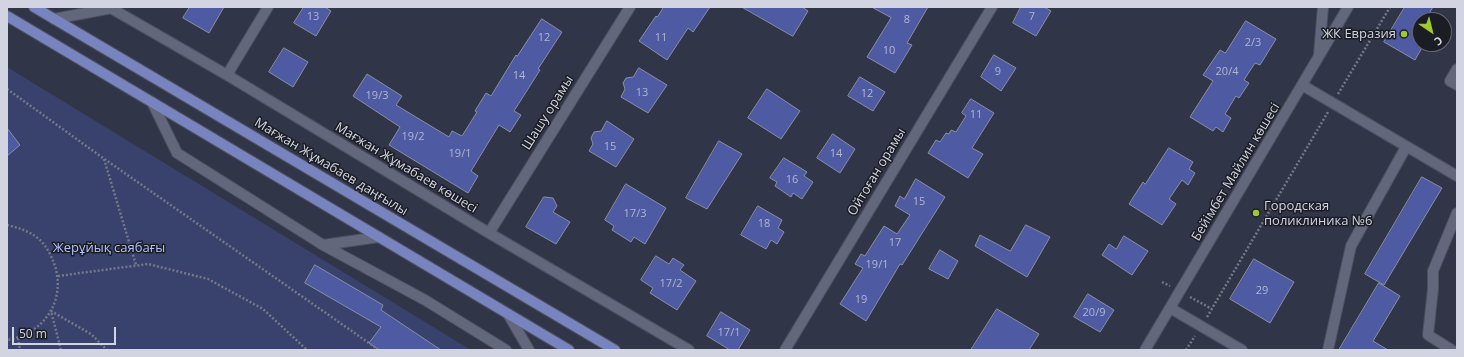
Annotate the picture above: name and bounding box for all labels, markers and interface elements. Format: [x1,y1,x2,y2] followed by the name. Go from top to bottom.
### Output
[307,10,319,24] house number: 13
[1029,10,1035,24] house number: 7
[1412,12,1452,52] north arrow
[904,13,910,27] house number: 8
[1322,26,1396,42] place label: ЖК Евразия
[1399,29,1409,39] marker: ЖК Евразия
[538,31,550,45] house number: 12
[655,31,667,45] house number: 11
[1431,33,1446,50] text: С
[1245,36,1261,50] house number: 2/3
[883,44,895,58] house number: 10
[995,65,1001,79] house number: 9
[1216,65,1238,79] house number: 20/4
[513,69,525,83] house number: 14
[519,73,577,153] street label: Шашу орамы
[636,86,648,100] house number: 13
[861,87,873,101] house number: 12
[366,89,388,103] house number: 19/3
[1189,100,1283,244] street label: Бейімбет Майлин көшесі
[970,108,982,122] house number: 11
[251,115,411,219] street label: Мағжан Жұмабаев даңғылы
[332,119,480,217] street label: Мағжан Жұмабаев көшесі
[845,125,909,219] street label: Ойтоған орамы
[402,130,424,144] house number: 19/2
[604,140,616,154] house number: 15
[449,147,471,161] house number: 19/1
[830,147,842,161] house number: 14
[786,173,798,187] house number: 16
[913,195,925,209] house number: 15
[1264,198,1372,229] place label: Городская поликлиника №6
[624,207,646,221] house number: 17/3
[1251,208,1261,218] marker: Городская поликлиника №6
[758,217,770,231] house number: 18
[889,236,901,250] house number: 17
[53,240,165,256] park label: Жерұйық саябағы
[866,258,888,272] house number: 19/1
[660,277,682,291] house number: 17/2
[1256,284,1268,298] house number: 29
[855,293,867,307] house number: 19
[1083,306,1105,320] house number: 20/9
[14,319,118,345] scale bar
[19,325,47,342] text: 50 m
[718,326,740,340] house number: 17/1

